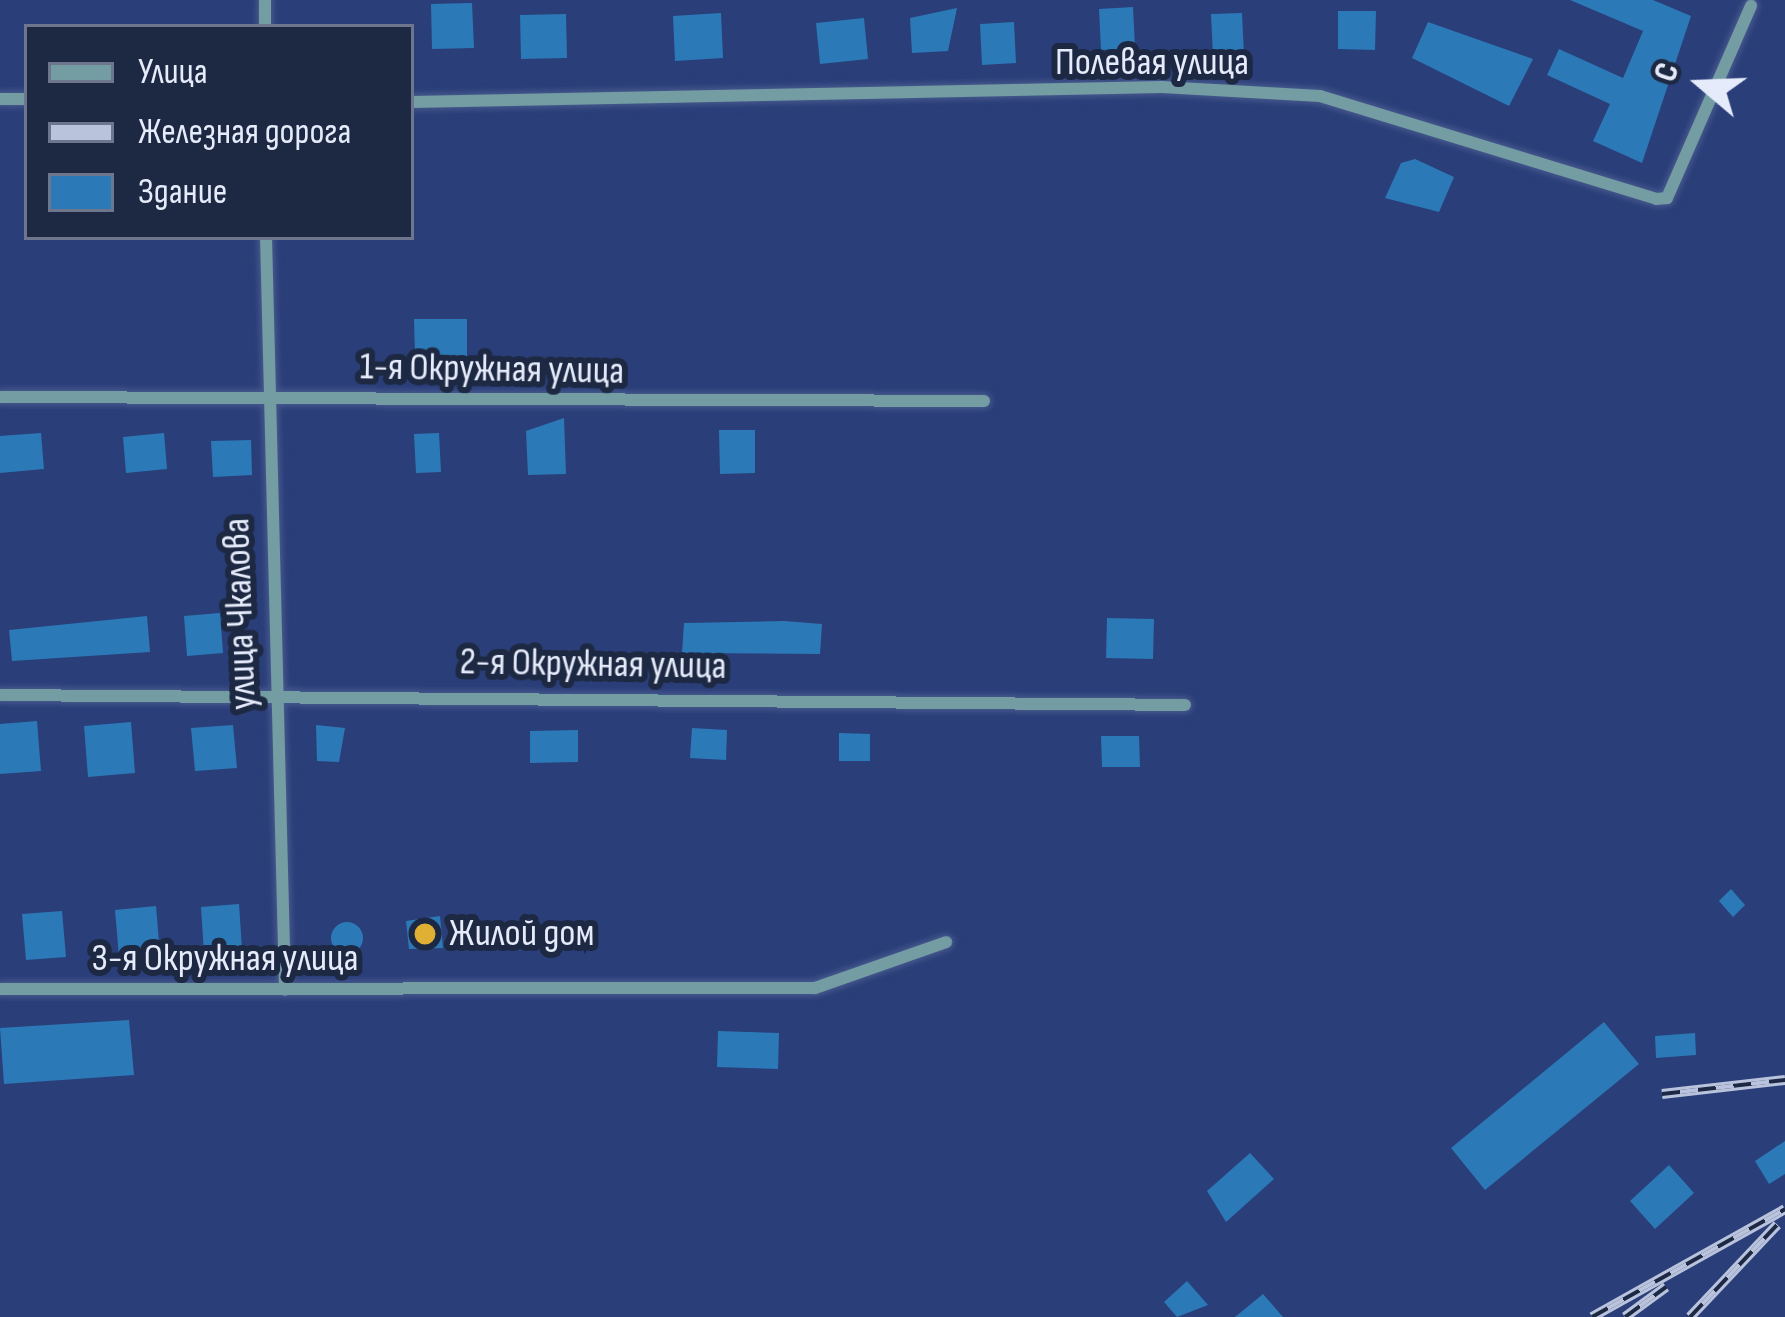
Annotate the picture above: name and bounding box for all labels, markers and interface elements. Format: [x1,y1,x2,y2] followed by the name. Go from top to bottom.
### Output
[24,24,414,240] legend
[1641,24,1761,144] north arrow
[1055,40,1249,86] street label: Полевая улица
[138,51,208,94] text: Улица
[1645,58,1689,87] text: С
[138,111,351,154] text: Железная дорога
[138,171,227,214] text: Здание
[359,344,625,396] street label: 1-я Окружная улица
[214,517,268,711] street label: улица Чкалова
[459,639,727,691] street label: 2-я Окружная улица
[449,911,595,957] place label: Жилой дом
[412,921,438,947] marker: Жилой дом
[92,936,358,982] street label: 3-я Окружная улица

